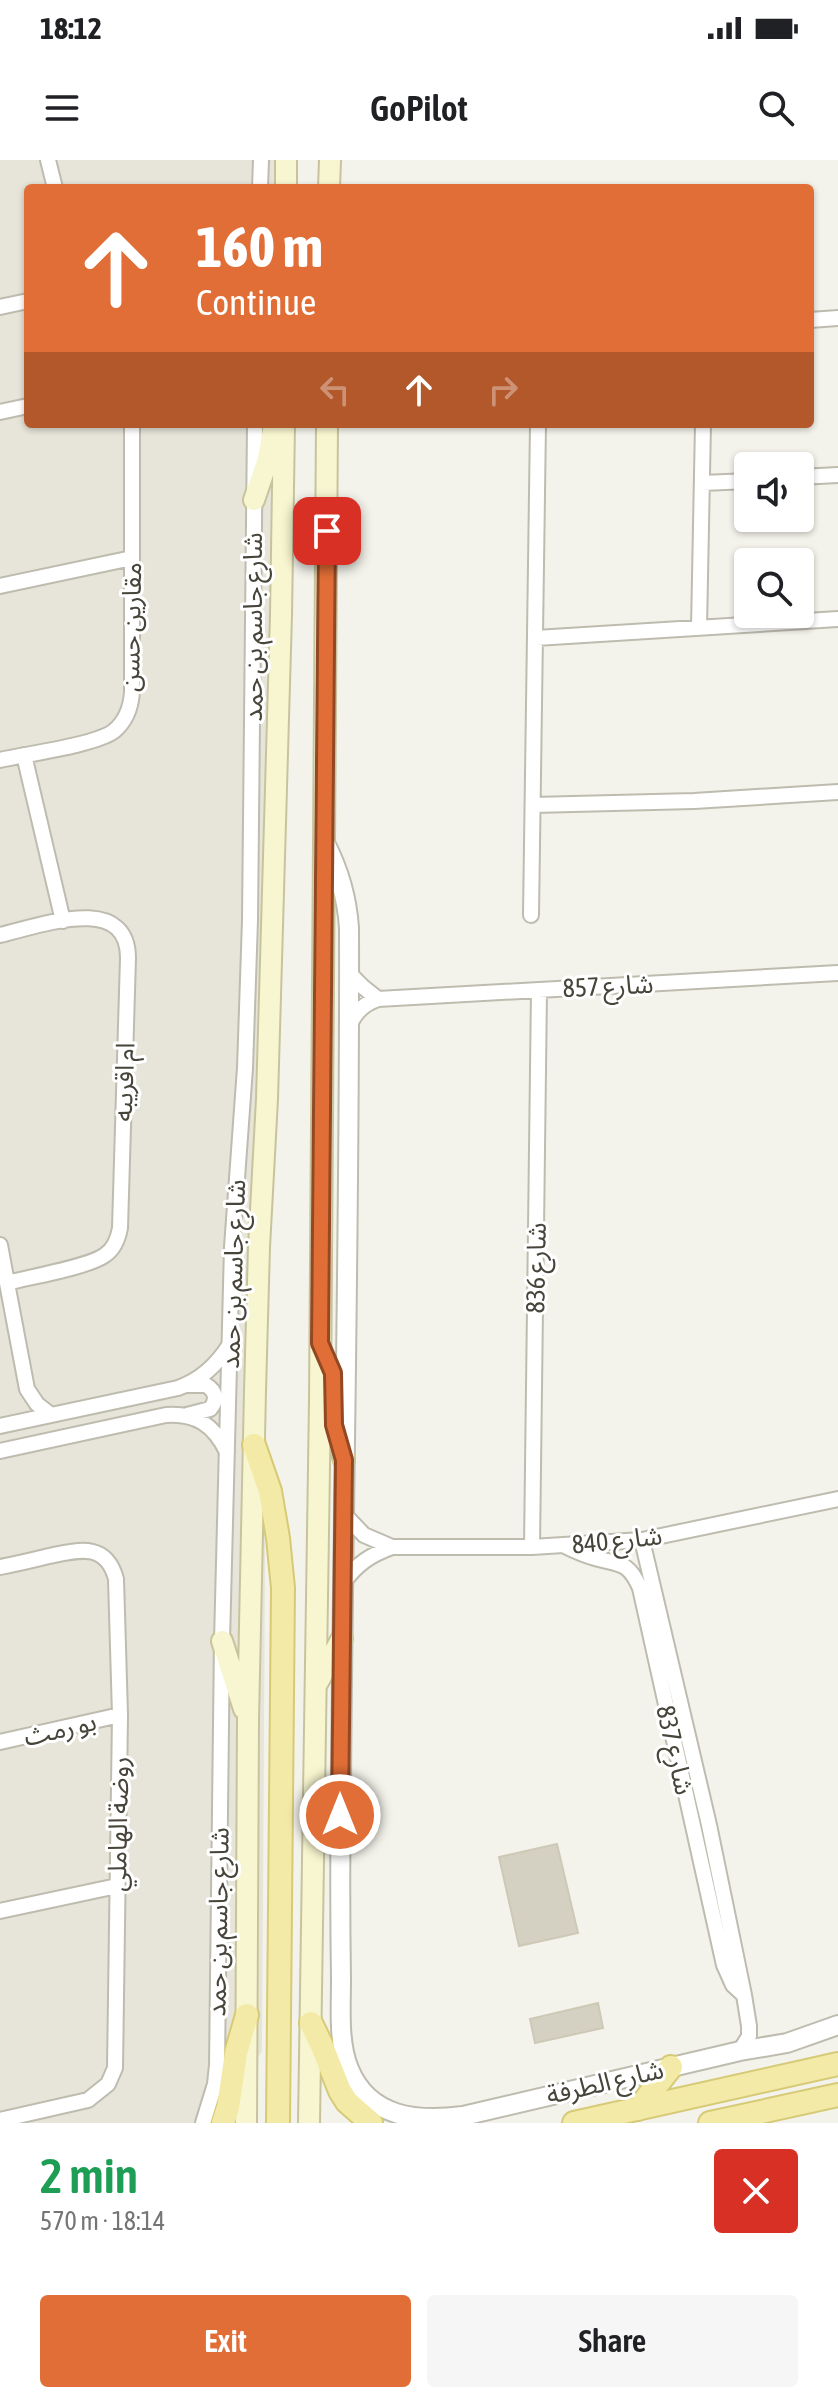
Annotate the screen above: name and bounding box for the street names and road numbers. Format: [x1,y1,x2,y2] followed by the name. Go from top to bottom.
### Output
[238,532,273,722] street label: شارع جاسم بن حمد
[115,562,147,692] street label: مقارين حسن
[562,969,654,1007] street label: شارع 857
[108,1042,145,1122] street label: ام اقريبه
[215,1179,256,1369] street label: شارع جاسم بن حمد
[520,1222,556,1314] street label: شارع 836
[570,1520,664,1564] street label: شارع 840
[646,1702,700,1799] street label: شارع 837
[21,1706,99,1752] street label: بو رمث
[102,1756,139,1892] street label: روضة الهاملي
[201,1827,240,2017] street label: شارع جاسم بن حمد
[543,2054,667,2114] street label: شارع الطرفة

